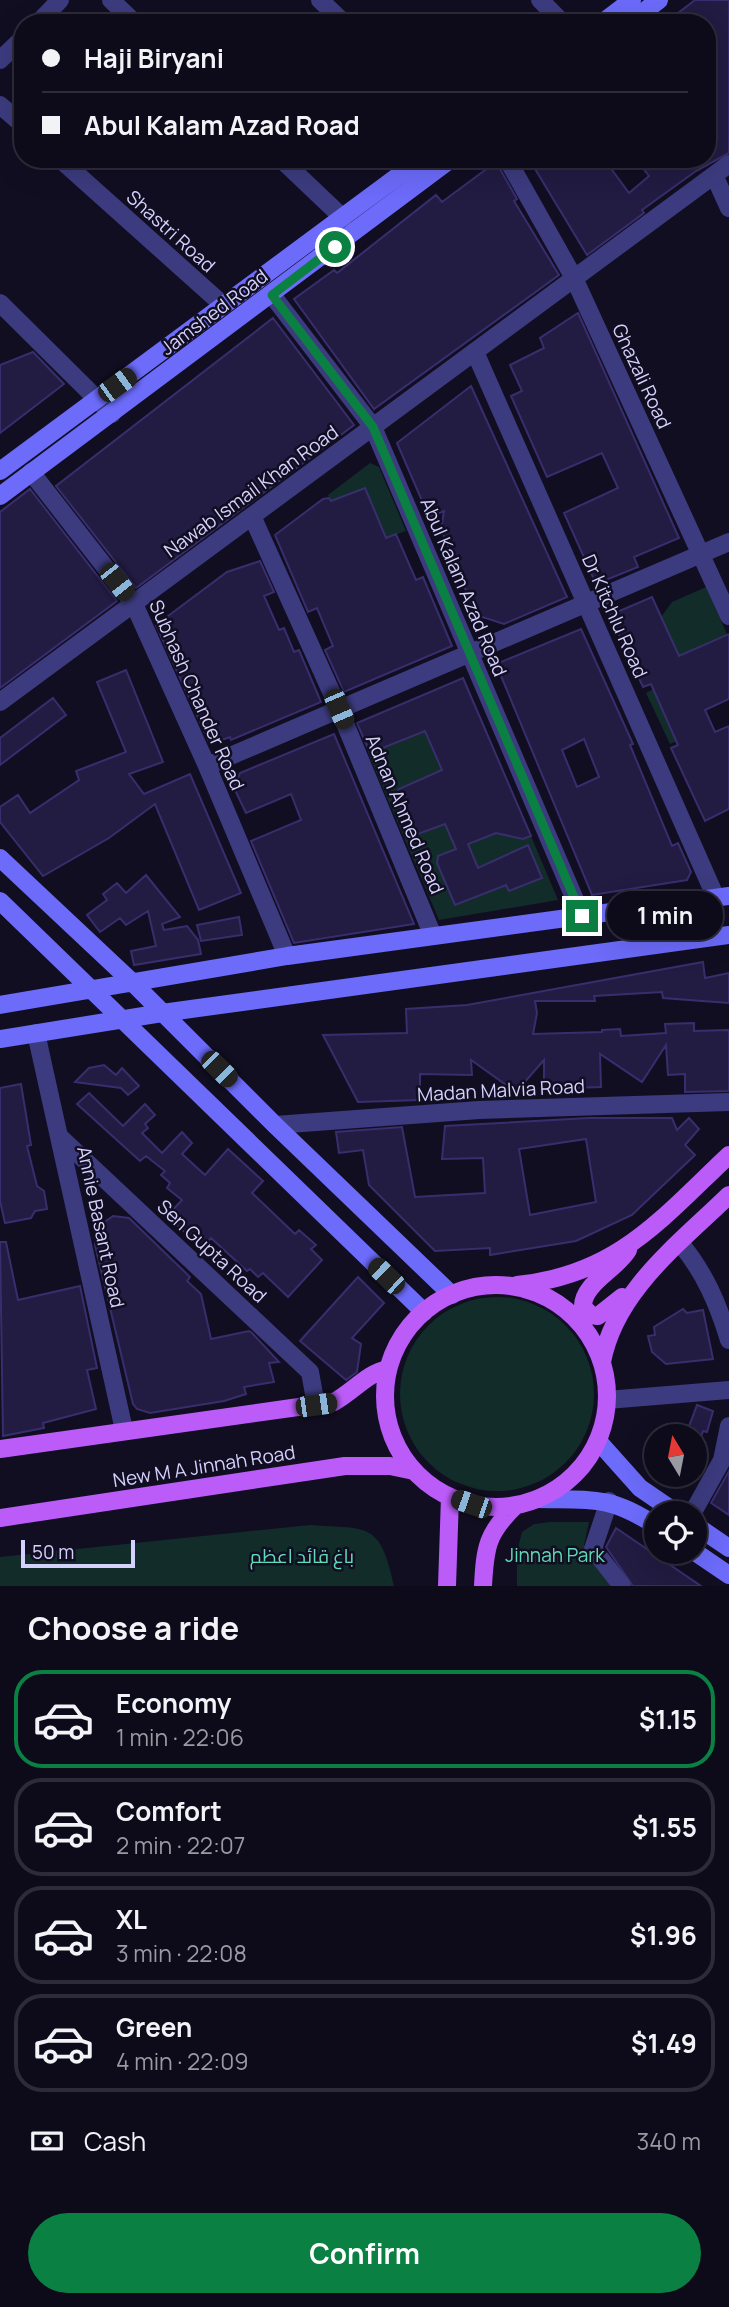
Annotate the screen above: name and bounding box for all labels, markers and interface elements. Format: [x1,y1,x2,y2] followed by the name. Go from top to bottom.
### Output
[84,40,224,76] text: Haji Biryani
[84,107,360,143] text: Abul Kalam Azad Road
[121,184,221,278] street label: Shastri Road
[319,231,351,263] route start
[155,263,273,361] street label: Jamshed Road
[606,319,678,433] street label: Ghazali Road
[94,364,141,406] car
[159,419,343,563] street label: Nawab Ismail Khan Road
[415,494,513,680] street label: Abul Kalam Azad Road
[576,550,654,682] street label: Dr Kitchlu Road
[96,559,139,605] car
[143,596,251,794] street label: Subhash Chander Road
[322,686,357,732] car
[360,730,450,898] street label: Adnan Ahmed Road
[606,892,722,940] callout: 1 min
[637,899,693,931] text: 1 min
[566,900,598,932] route end
[197,1047,242,1091] car
[417,1073,585,1107] street label: Madan Malvia Road
[71,1144,131,1310] street label: Annie Basant Road
[152,1194,272,1308] street label: Sen Gupta Road
[364,1254,409,1298] car
[294,1392,339,1418] car
[644,1424,707,1488] north arrow
[644,1424,707,1564] map controls
[111,1439,297,1493] street label: New M A Jinnah Road
[448,1487,495,1521] car
[644,1501,707,1564] button: locate
[21,1537,135,1569] scale bar
[32,1539,74,1565] text: 50 m
[505,1542,605,1568] park label: Jinnah Park
[250,1543,354,1570] park label: باغ قائد اعظم
[28,1606,239,1650] text: Choose a ride
[116,1685,231,1721] text: Economy
[32,1688,95,1751] icon: car
[639,1701,697,1737] text: $1.15
[116,1721,244,1753] text: 1 min · 22:06
[116,1793,222,1829] text: Comfort
[32,1796,95,1859] icon: car
[632,1809,697,1845] text: $1.55
[116,1829,245,1861] text: 2 min · 22:07
[116,1901,147,1937] text: XL
[32,1904,95,1967] icon: car
[630,1917,697,1953] text: $1.96
[116,1937,247,1969] text: 3 min · 22:08
[116,2009,192,2045] text: Green
[32,2012,95,2075] icon: car
[631,2025,697,2061] text: $1.49
[116,2045,249,2077] text: 4 min · 22:09
[28,2122,66,2160] icon: cash
[84,2123,146,2159] text: Cash
[637,2125,701,2157] text: 340 m
[28,2213,701,2293] button: Confirm

